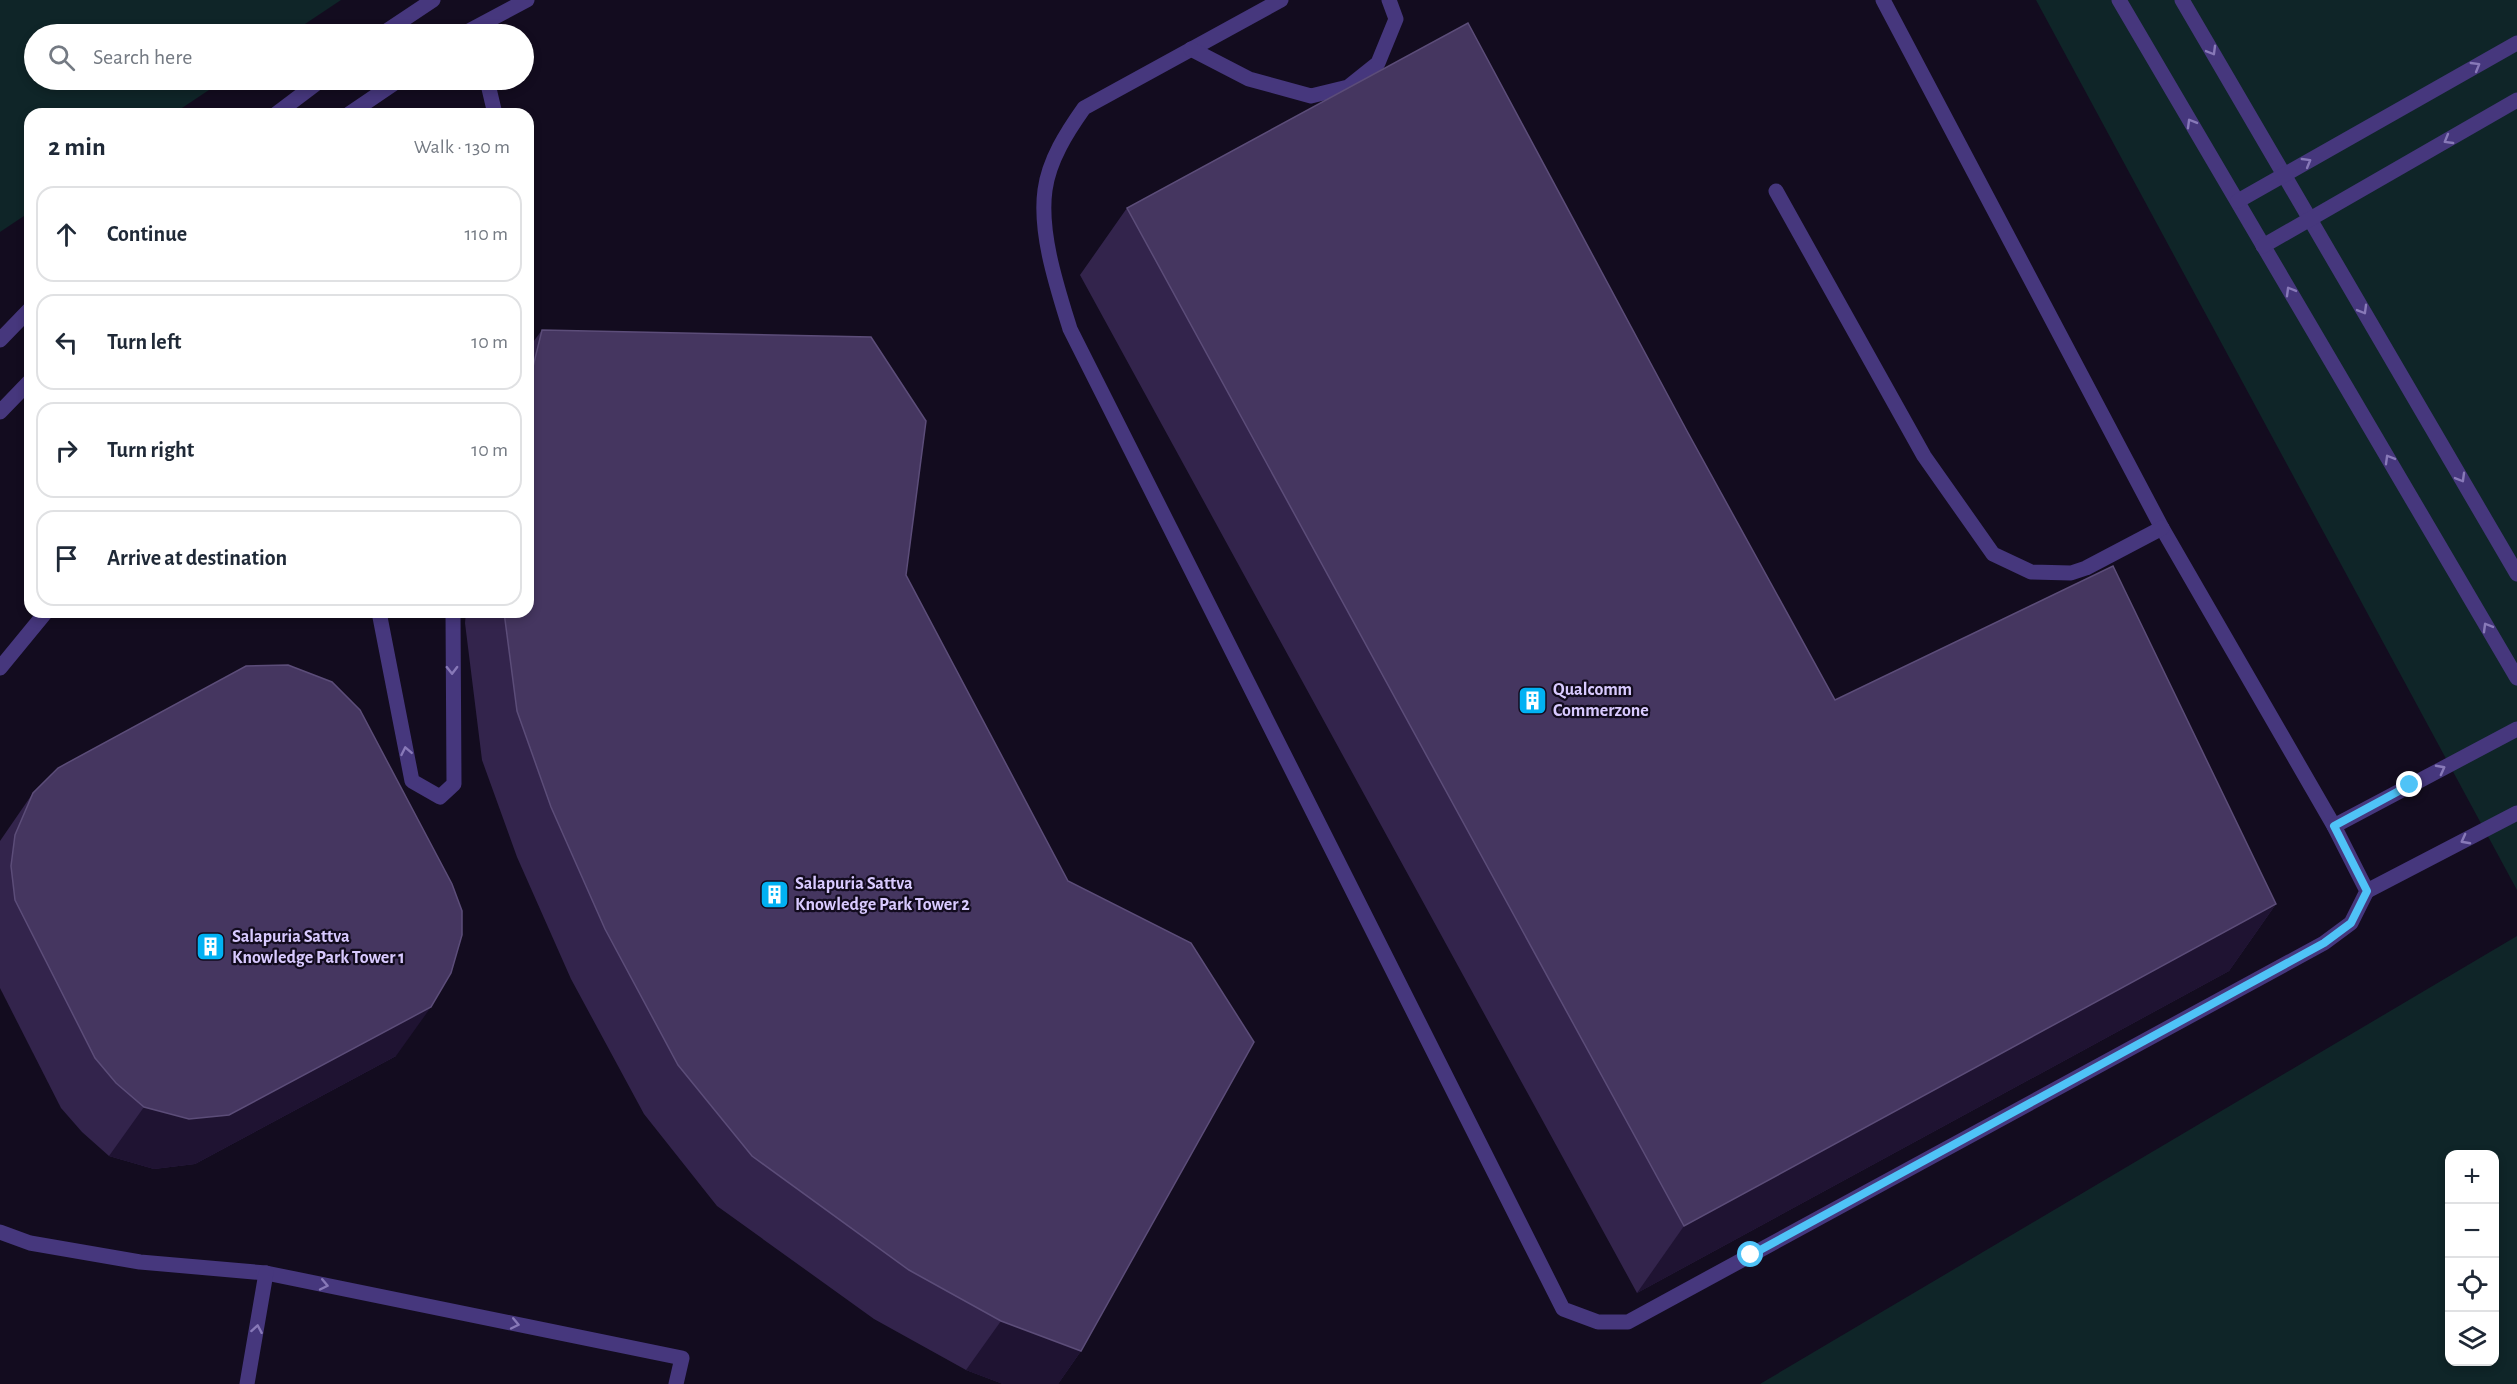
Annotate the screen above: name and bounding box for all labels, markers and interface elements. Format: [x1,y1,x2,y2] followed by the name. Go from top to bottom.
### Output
[24,24,534,90] search box
[45,41,78,74] icon: search
[2204,44,2216,55] one-way arrow
[93,46,192,68] text: Search here
[2470,62,2481,73] one-way arrow
[2187,119,2199,129] one-way arrow
[2444,132,2454,144] one-way arrow
[48,134,106,160] text: 2 min
[414,137,510,157] text: Walk · 130 m
[2301,158,2311,169] one-way arrow
[50,218,83,251] icon: ahead
[107,223,187,245] text: Continue
[464,224,508,244] text: 110 m
[2286,287,2297,297] one-way arrow
[2355,304,2367,314] one-way arrow
[50,326,83,359] icon: left
[107,331,181,353] text: Turn left
[471,332,508,352] text: 10 m
[50,434,83,467] icon: right
[107,439,194,461] text: Turn right
[471,440,508,460] text: 10 m
[2384,455,2396,465] one-way arrow
[2454,472,2465,482] one-way arrow
[50,542,83,575] icon: arrive
[107,547,287,569] text: Arrive at destination
[2483,623,2495,633] one-way arrow
[446,666,459,675] one-way arrow
[1553,681,1649,720] place label: Qualcomm Commerzone
[1516,684,1548,716] building icon: Qualcomm Commerzone
[400,747,413,757] one-way arrow
[2435,765,2446,776] one-way arrow
[2396,771,2422,797] route end
[2461,833,2471,844] one-way arrow
[795,875,970,914] place label: Salapuria Sattva Knowledge Park Tower 2
[758,878,790,910] building icon: Salapuria Sattva Knowledge Park Tower 2
[232,928,405,967] place label: Salapuria Sattva Knowledge Park Tower 1
[195,931,227,963] building icon: Salapuria Sattva Knowledge Park Tower 1
[2445,1150,2499,1366] map controls
[2445,1150,2499,1204] button: +
[2445,1204,2499,1258] button: −
[1737,1241,1763,1267] route start
[2445,1258,2499,1312] button: locate
[318,1278,328,1291] one-way arrow
[2445,1312,2499,1366] button: layers
[509,1317,519,1330] one-way arrow
[250,1324,263,1334] one-way arrow

